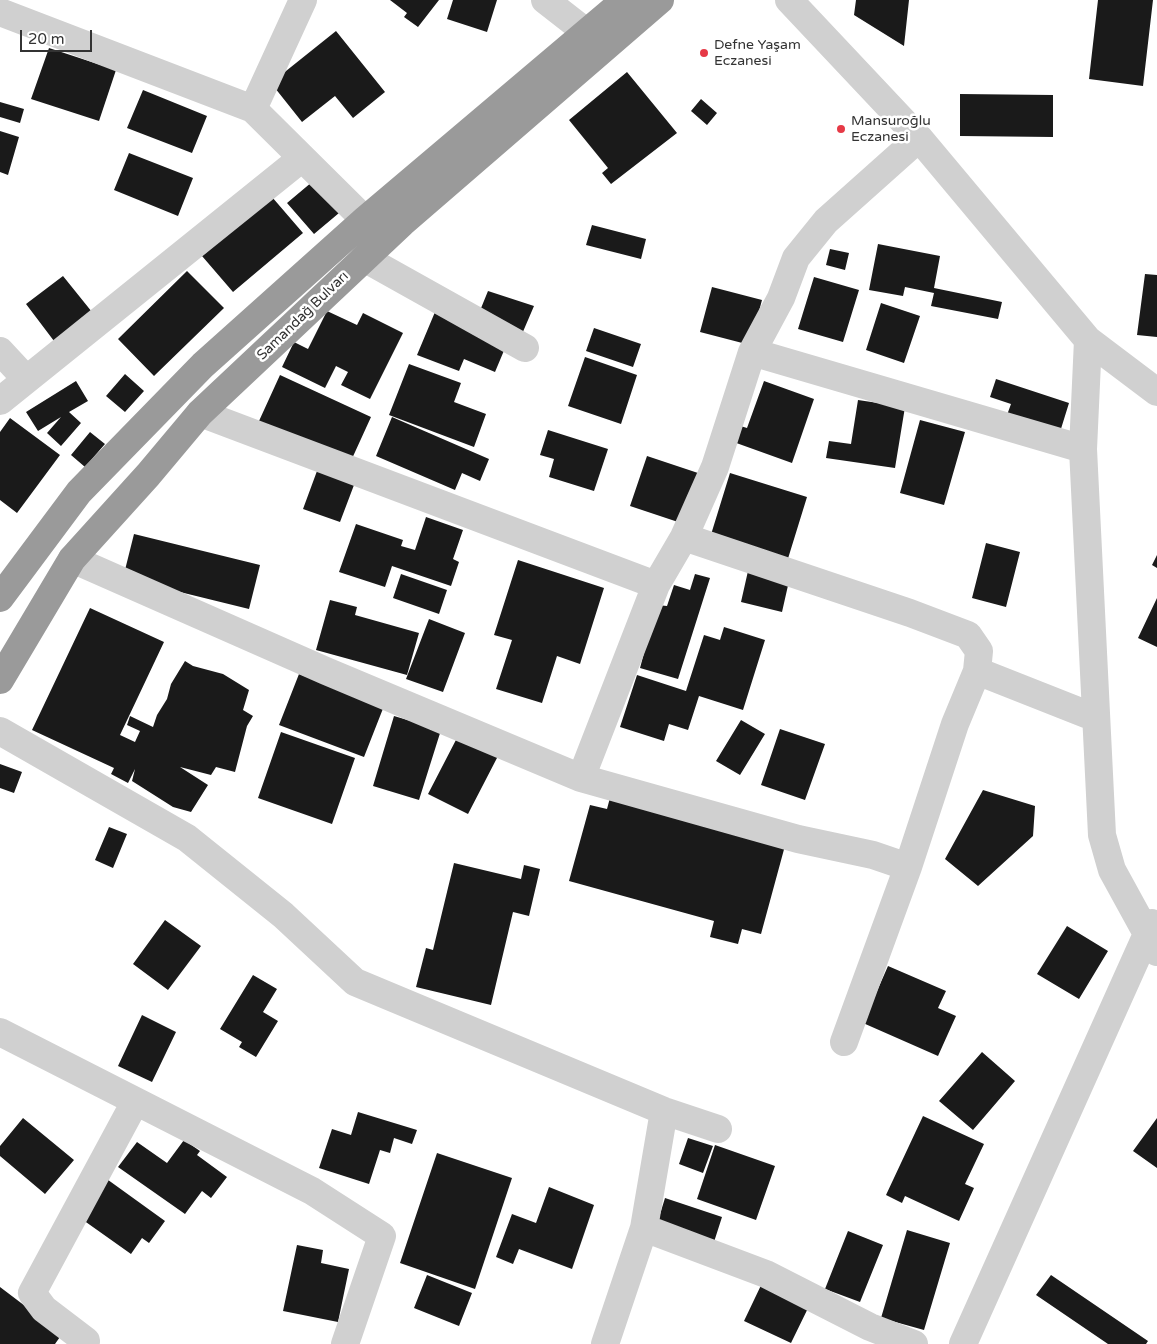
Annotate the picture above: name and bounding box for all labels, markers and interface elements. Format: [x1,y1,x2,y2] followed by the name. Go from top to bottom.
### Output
[22,20,95,52] scale bar
[28,30,65,48] text: 20 m
[714,37,801,70] place label: Defne Yaşam Eczanesi
[698,47,710,59] marker: Defne Yaşam Eczanesi
[851,113,931,146] place label: Mansuroğlu Eczanesi
[835,123,847,135] marker: Mansuroğlu Eczanesi
[254,268,352,364] street label: Samandağ Bulvarı

